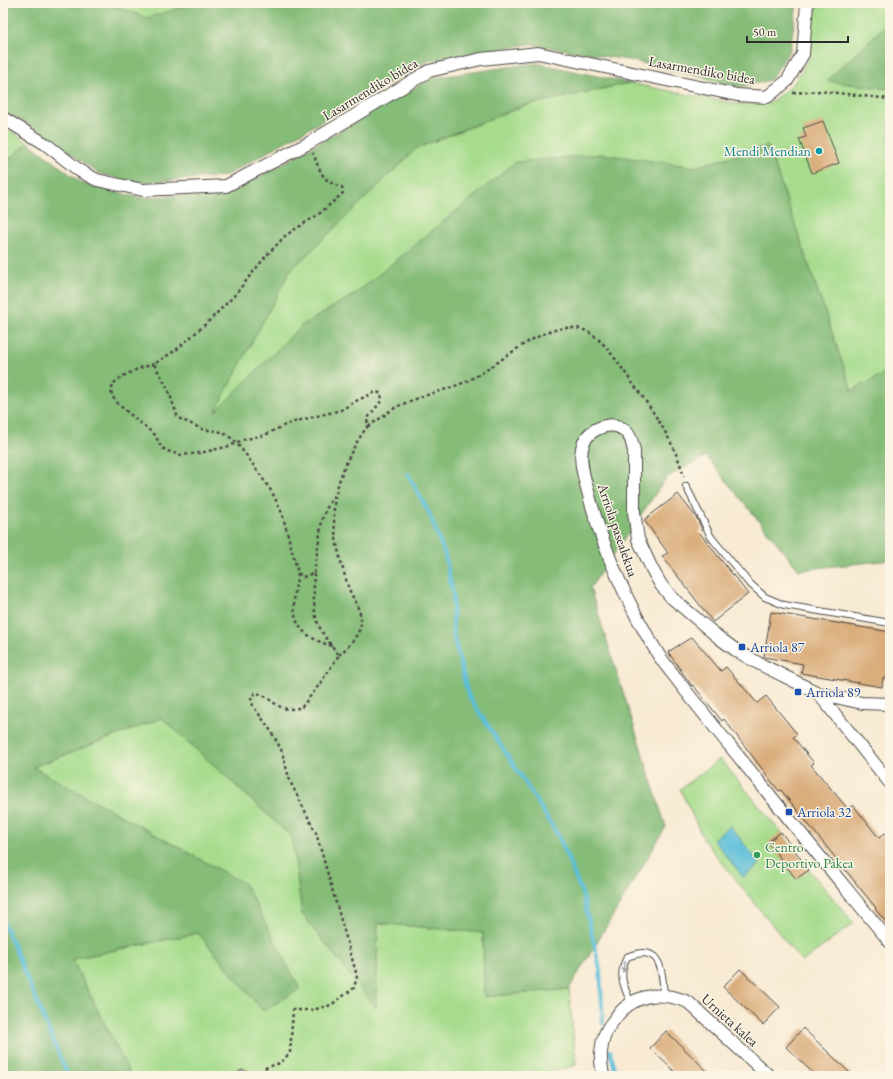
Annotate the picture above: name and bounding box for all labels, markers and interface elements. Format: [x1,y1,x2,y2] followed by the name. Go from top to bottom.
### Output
[747,18,848,44] scale bar
[753,24,777,40] text: 50 m
[647,52,757,88] street label: Lasarmendiko bidea
[319,53,421,124] street label: Lasarmendiko bidea
[724,142,812,160] place label: Mendi Mendian
[814,146,824,156] marker: Mendi Mendian
[593,480,643,579] street label: Arriola pasealekua
[749,638,805,656] place label: Arriola 87
[737,642,747,652] marker: Arriola 87
[805,683,861,701] place label: Arriola 89
[793,687,803,697] marker: Arriola 89
[796,803,852,821] place label: Arriola 32
[784,807,794,817] marker: Arriola 32
[765,838,854,872] place label: Centro Deportivo Pakea
[752,850,762,860] marker: Centro Deportivo Pakea
[620,961,626,974] one-way arrow
[698,990,763,1051] street label: Urnieta kalea

